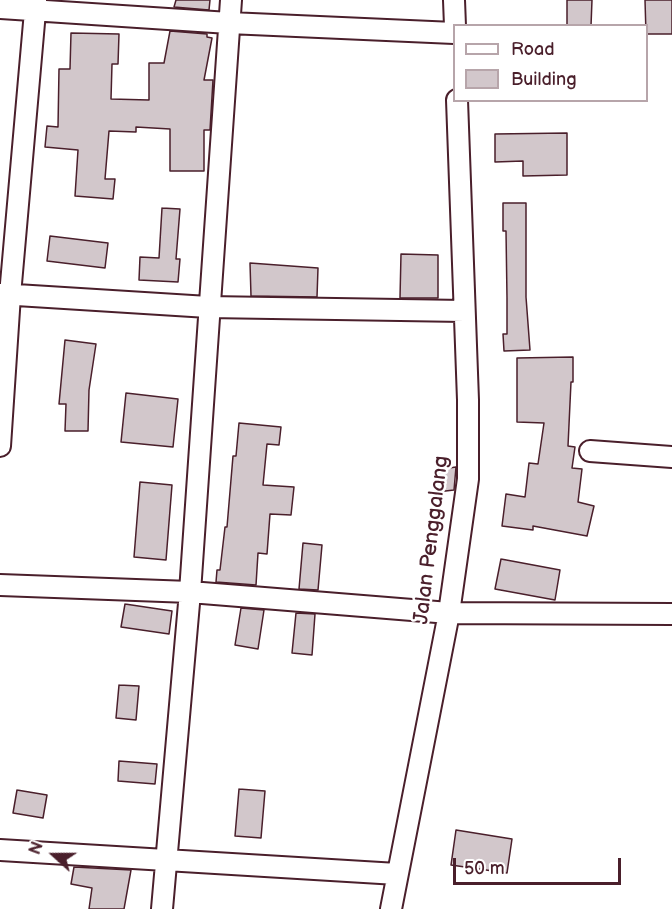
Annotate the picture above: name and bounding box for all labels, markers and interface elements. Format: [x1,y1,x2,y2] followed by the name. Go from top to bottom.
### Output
[453,24,648,102] legend
[511,39,555,60] text: Road
[511,69,577,90] text: Building
[409,454,455,626] street label: Jalan Penggalang
[24,825,84,885] north arrow
[26,839,48,857] text: N
[456,846,624,884] scale bar
[464,858,505,879] text: 50 m

